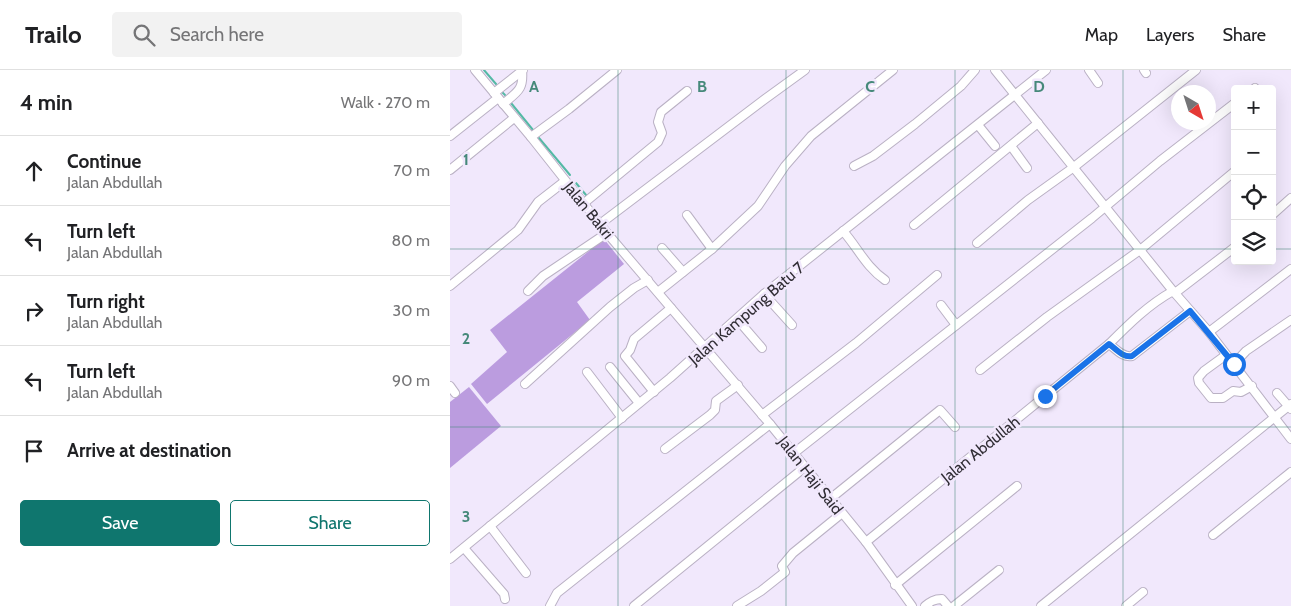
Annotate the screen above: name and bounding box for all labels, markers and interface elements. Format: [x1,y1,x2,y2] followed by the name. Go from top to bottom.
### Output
[112,12,462,57] search box
[25,20,82,49] text: Trailo
[130,21,158,49] icon: search
[170,23,264,46] text: Search here
[1085,24,1118,46] text: Map
[1146,24,1195,46] text: Layers
[1223,24,1266,46] text: Share
[529,77,539,96] text: A
[697,77,707,96] text: B
[865,77,875,96] text: C
[1033,77,1045,96] text: D
[1171,85,1216,130] north arrow
[1231,85,1276,265] map controls
[1231,85,1276,130] button: +
[20,90,73,115] text: 4 min
[341,93,430,112] text: Walk · 270 m
[1231,130,1276,175] button: −
[67,150,141,173] text: Continue
[463,150,469,169] text: 1
[20,157,48,185] icon: ahead
[393,161,430,180] text: 70 m
[67,173,163,192] text: Jalan Abdullah
[1231,175,1276,220] button: locate
[559,177,618,243] street label: Jalan Bakri
[67,220,135,243] text: Turn left
[1231,220,1276,265] button: layers
[20,227,48,255] icon: left
[392,231,430,250] text: 80 m
[67,243,163,262] text: Jalan Abdullah
[684,258,808,369] street label: Jalan Kampung Batu 7
[67,290,145,313] text: Turn right
[20,297,48,325] icon: right
[393,301,430,320] text: 30 m
[67,313,163,332] text: Jalan Abdullah
[462,329,470,348] text: 2
[1223,353,1246,376] route start
[67,360,135,383] text: Turn left
[20,367,48,395] icon: left
[392,371,430,390] text: 90 m
[67,383,163,402] text: Jalan Abdullah
[1034,385,1057,408] route end
[936,412,1023,487] street label: Jalan Abdullah
[774,432,847,518] street label: Jalan Haji Said
[20,437,48,465] icon: arrive
[67,439,231,462] text: Arrive at destination
[20,500,220,546] button: Save
[230,500,430,546] button: Share
[462,507,470,526] text: 3

